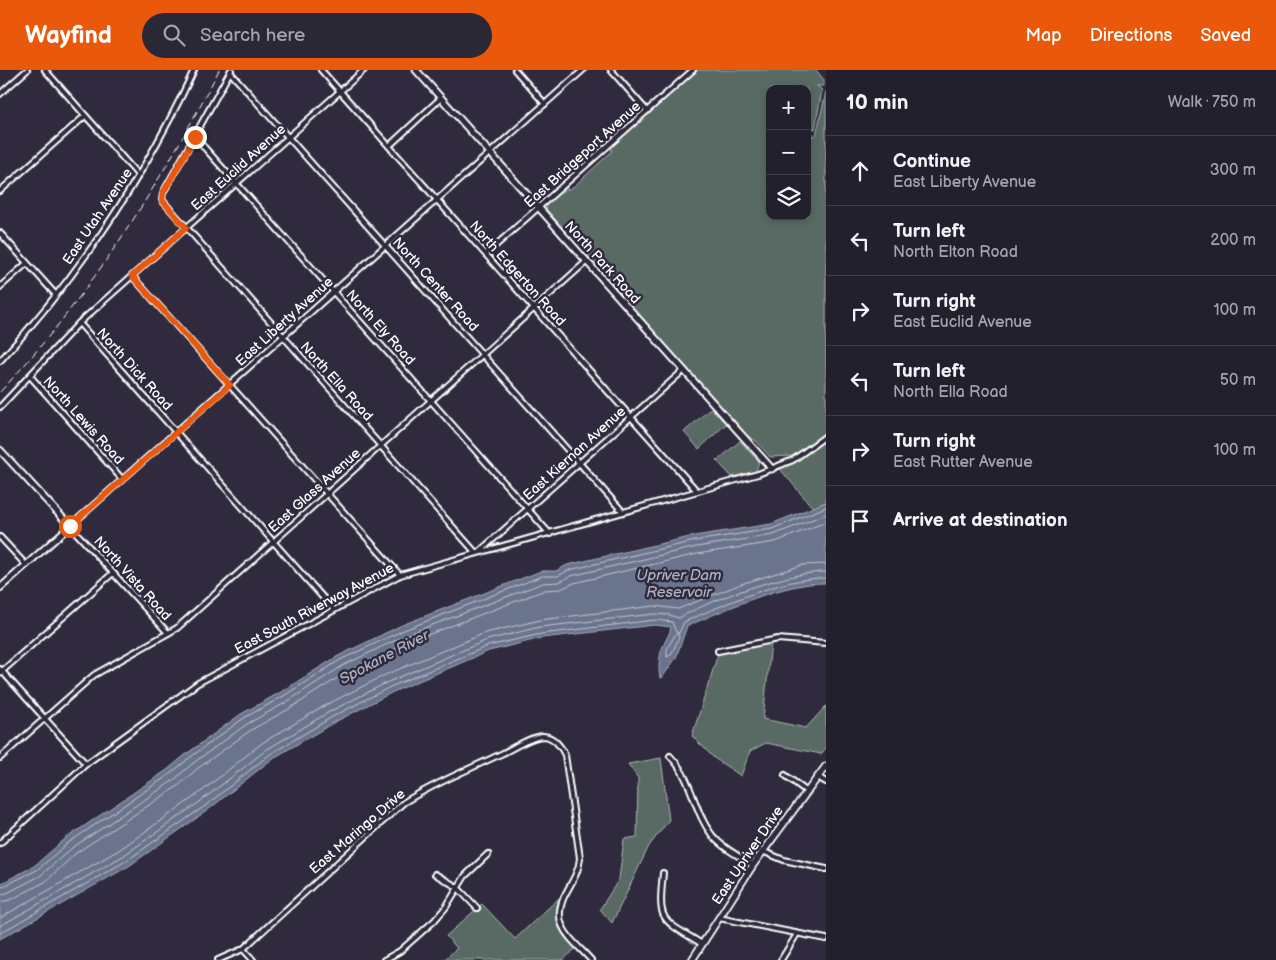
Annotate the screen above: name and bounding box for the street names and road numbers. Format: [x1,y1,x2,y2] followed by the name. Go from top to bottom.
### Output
[521,98,644,211] street label: East Bridgeport Avenue
[188,120,289,214] street label: East Euclid Avenue
[59,165,136,268] street label: East Utah Avenue
[466,217,569,329] street label: North Edgerton Road
[561,218,644,307] street label: North Park Road
[389,234,482,335] street label: North Center Road
[232,273,337,370] street label: East Liberty Avenue
[343,286,419,368] street label: North Ely Road
[93,325,176,414] street label: North Dick Road
[297,338,377,424] street label: North Ella Road
[40,373,128,468] street label: North Lewis Road
[519,403,629,504] street label: East Kiernan Avenue
[265,444,364,536] street label: East Glass Avenue
[90,533,175,624] street label: North Vista Road
[232,559,397,658] street label: East South Riverway Avenue
[306,785,409,878] street label: East Maringo Drive
[708,803,787,908] street label: East Upriver Drive

